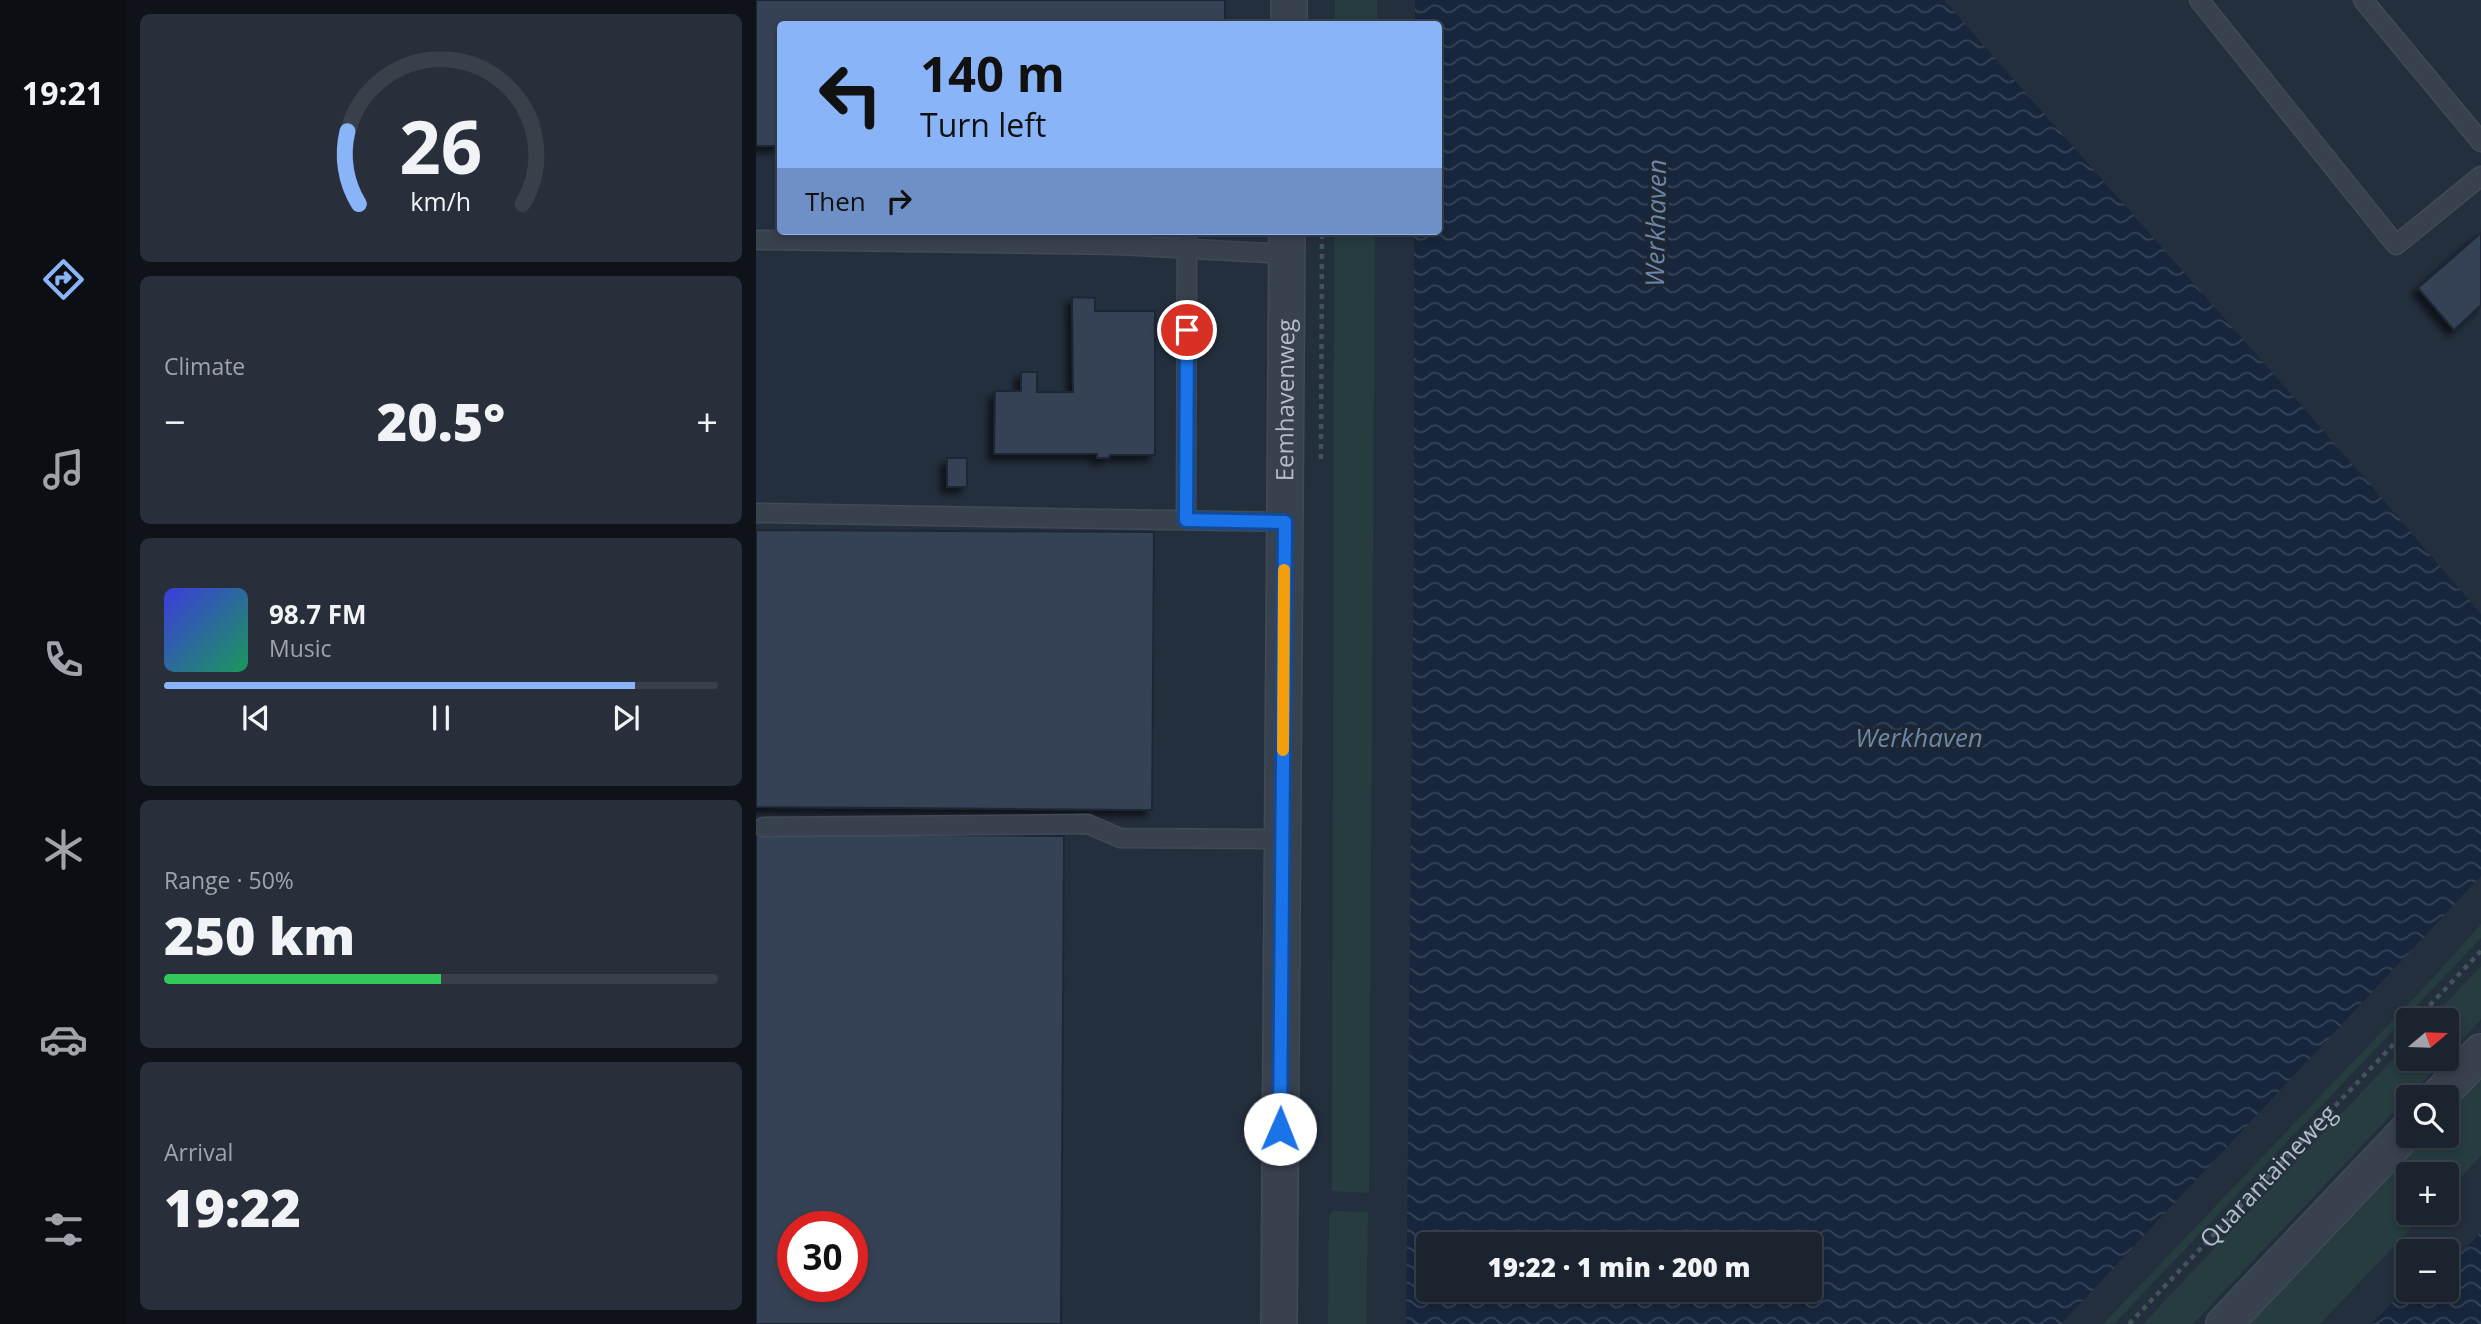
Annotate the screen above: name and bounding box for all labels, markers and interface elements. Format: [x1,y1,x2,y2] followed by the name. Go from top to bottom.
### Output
[920,40,1065,106] text: 140 m
[805,49,896,140] icon: left
[22,71,104,114] text: 19:21
[399,96,483,195] text: 26
[920,103,1046,146] text: Turn left
[1636,159,1674,287] water label: Werkhaven
[880,182,918,220] icon: right
[805,183,866,219] text: Then
[411,184,471,218] text: km/h
[39,255,88,304] icon: directions
[1157,300,1217,360] pin
[1168,311,1206,349] icon: arrive
[1267,319,1301,481] street label: Eemhavenweg
[164,350,245,382] text: Climate
[377,385,505,456] text: 20.5°
[164,395,186,447] text: −
[696,395,718,447] text: +
[39,445,88,494] icon: music
[269,596,367,632] text: 98.7 FM
[269,632,332,664] text: Music
[39,635,88,684] icon: phone
[237,699,275,737] icon: previous
[422,699,460,737] icon: pause
[607,699,645,737] icon: next
[1855,719,1983,755] water label: Werkhaven
[39,825,88,874] icon: climate
[164,864,294,896] text: Range · 50%
[164,899,355,970] text: 250 km
[2396,1008,2459,1071] north arrow
[2396,1008,2459,1302] map controls
[39,1015,88,1064] icon: car
[2396,1085,2459,1148] button: search
[1243,1092,1317,1166] position arrow
[2192,1097,2343,1254] street label: Quarantaineweg
[164,1136,233,1168] text: Arrival
[2396,1162,2459,1225] button: +
[164,1171,301,1242] text: 19:22
[39,1205,88,1254] icon: filters
[777,1211,868,1302] speed limit sign: 30
[2396,1239,2459,1302] button: −
[1488,1249,1750,1285] text: 19:22 · 1 min · 200 m

